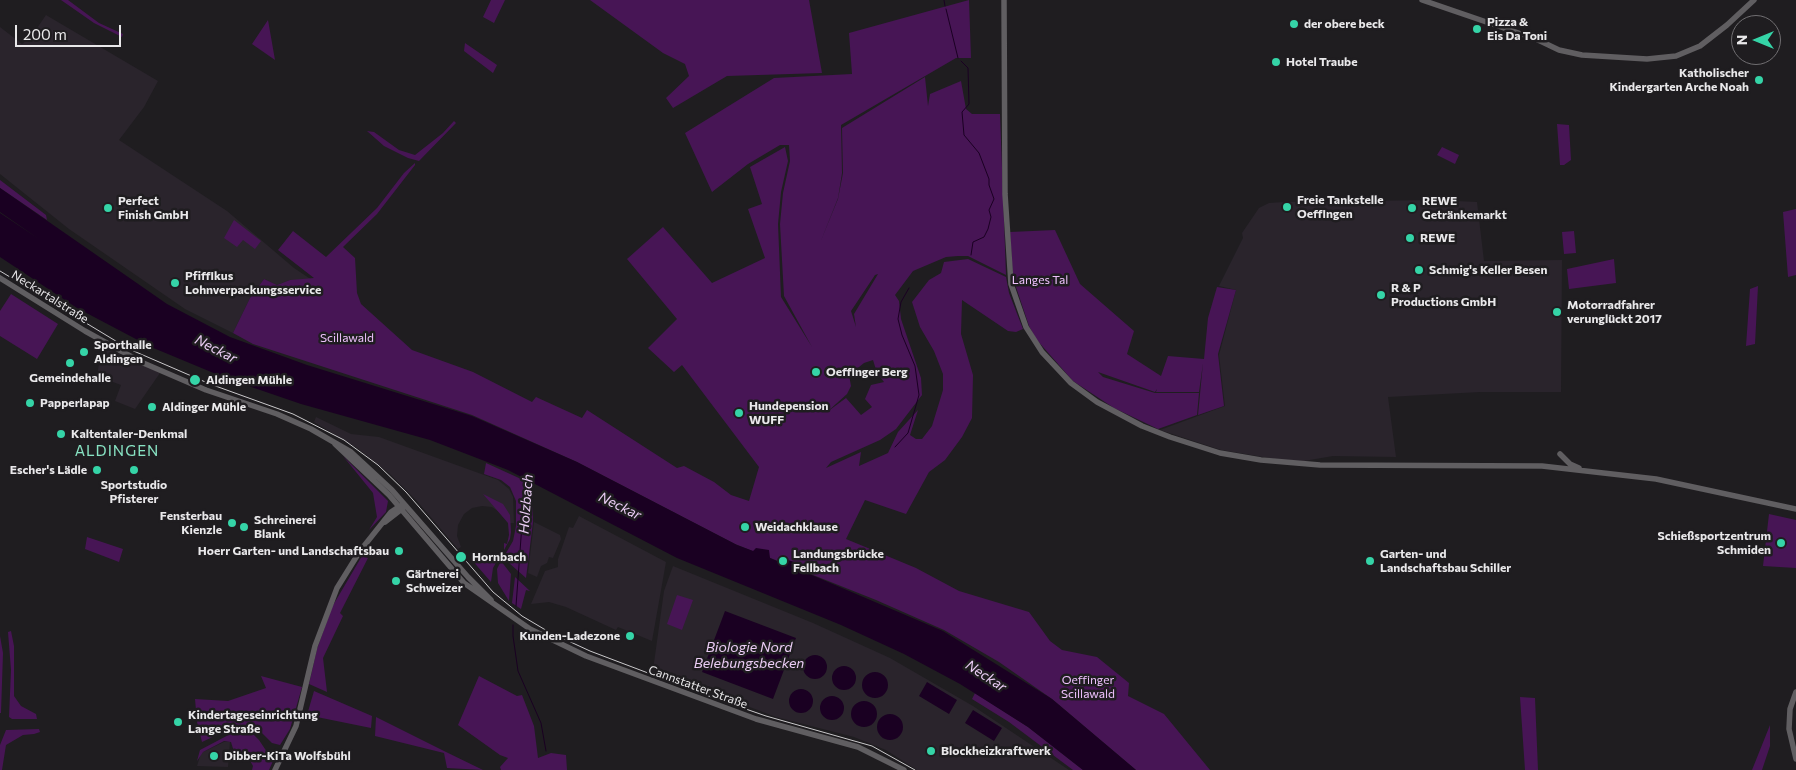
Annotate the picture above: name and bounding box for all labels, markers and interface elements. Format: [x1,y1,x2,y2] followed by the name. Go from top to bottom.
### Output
[18,15,124,47] scale bar
[1487,15,1547,43] place label: Pizza & Eis Da Toni
[1731,15,1781,65] north arrow
[1304,17,1385,31] place label: der obere beck
[1288,18,1300,30] marker: der obere beck
[1471,23,1483,35] marker: Pizza & Eis Da Toni
[23,25,67,43] text: 200 m
[1733,35,1750,45] text: N
[1286,55,1357,69] place label: Hotel Traube
[1270,56,1282,68] marker: Hotel Traube
[1609,66,1749,94] place label: Katholischer Kindergarten Arche Noah
[1753,74,1765,86] marker: Katholischer Kindergarten Arche Noah
[1297,193,1384,221] place label: Freie Tankstelle Oeffingen
[118,194,189,222] place label: Perfect Finish GmbH
[1422,194,1507,222] place label: REWE Getränkemarkt
[1281,201,1293,213] marker: Freie Tankstelle Oeffingen
[102,202,114,214] marker: Perfect Finish GmbH
[1406,202,1418,214] marker: REWE Getränkemarkt
[1420,231,1455,245] place label: REWE
[1404,232,1416,244] marker: REWE
[1429,263,1547,277] place label: Schmig's Keller Besen
[1413,264,1425,276] marker: Schmig's Keller Besen
[9,268,91,326] street label: Neckartalstraße
[185,269,321,297] place label: Pfiffikus Lohnverpackungsservice
[1012,273,1068,287] park label: Langes Tal
[169,277,181,289] marker: Pfiffikus Lohnverpackungsservice
[1391,281,1496,309] place label: R & P Productions GmbH
[1375,289,1387,301] marker: R & P Productions GmbH
[1567,298,1662,326] place label: Motorradfahrer verunglückt 2017
[1551,306,1563,318] marker: Motorradfahrer verunglückt 2017
[192,331,240,367] water label: Neckar
[320,331,374,345] park label: Scillawald
[94,338,152,366] place label: Sporthalle Aldingen
[78,346,90,358] marker: Sporthalle Aldingen
[64,357,76,369] marker: Gemeindehalle
[826,365,908,379] place label: Oeffinger Berg
[810,366,822,378] marker: Oeffinger Berg
[29,371,111,385] place label: Gemeindehalle
[188,373,202,387] marker: Aldingen Mühle
[206,373,292,387] place label: Aldingen Mühle
[40,396,110,410] place label: Papperlapap
[24,397,36,409] marker: Papperlapap
[749,399,829,427] place label: Hundepension WUFF
[162,400,246,414] place label: Aldinger Mühle
[146,401,158,413] marker: Aldinger Mühle
[733,407,745,419] marker: Hundepension WUFF
[71,427,187,441] place label: Kaltentaler-Denkmal
[55,428,67,440] marker: Kaltentaler-Denkmal
[74,442,160,460] district label: ALDINGEN
[10,463,87,477] place label: Escher's Lädle
[91,464,103,476] marker: Escher's Lädle
[128,464,140,476] marker: Sportstudio Pfisterer
[516,474,536,534] water label: Holzbach
[101,478,167,506] place label: Sportstudio Pfisterer
[596,489,644,523] water label: Neckar
[160,509,222,537] place label: Fensterbau Kienzle
[254,513,316,541] place label: Schreinerei Blank
[226,517,238,529] marker: Fensterbau Kienzle
[755,520,838,534] place label: Weidachklause
[238,521,250,533] marker: Schreinerei Blank
[739,521,751,533] marker: Weidachklause
[1657,529,1771,557] place label: Schießsportzentrum Schmiden
[1775,537,1787,549] marker: Schießsportzentrum Schmiden
[198,544,389,558] place label: Hoerr Garten- und Landschaftsbau
[393,545,405,557] marker: Hoerr Garten- und Landschaftsbau
[793,547,884,575] place label: Landungsbrücke Fellbach
[1380,547,1511,575] place label: Garten- und Landschaftsbau Schiller
[454,550,468,564] marker: Hornbach
[472,550,526,564] place label: Hornbach
[777,555,789,567] marker: Landungsbrücke Fellbach
[1364,555,1376,567] marker: Garten- und Landschaftsbau Schiller
[406,567,463,595] place label: Gärtnerei Schweizer
[390,575,402,587] marker: Gärtnerei Schweizer
[519,629,620,643] place label: Kunden-Ladezone
[624,630,636,642] marker: Kunden-Ladezone
[694,639,804,672] water label: Biologie Nord Belebungsbecken
[962,657,1010,695] water label: Neckar
[646,662,750,712] street label: Cannstatter Straße
[1061,673,1115,701] park label: Oeffinger Scillawald
[188,708,318,736] place label: Kindertageseinrichtung Lange Straße
[172,716,184,728] marker: Kindertageseinrichtung Lange Straße
[941,744,1051,758] place label: Blockheizkraftwerk
[925,745,937,757] marker: Blockheizkraftwerk
[224,749,351,763] place label: Dibber-KiTa Wolfsbühl
[208,750,220,762] marker: Dibber-KiTa Wolfsbühl

